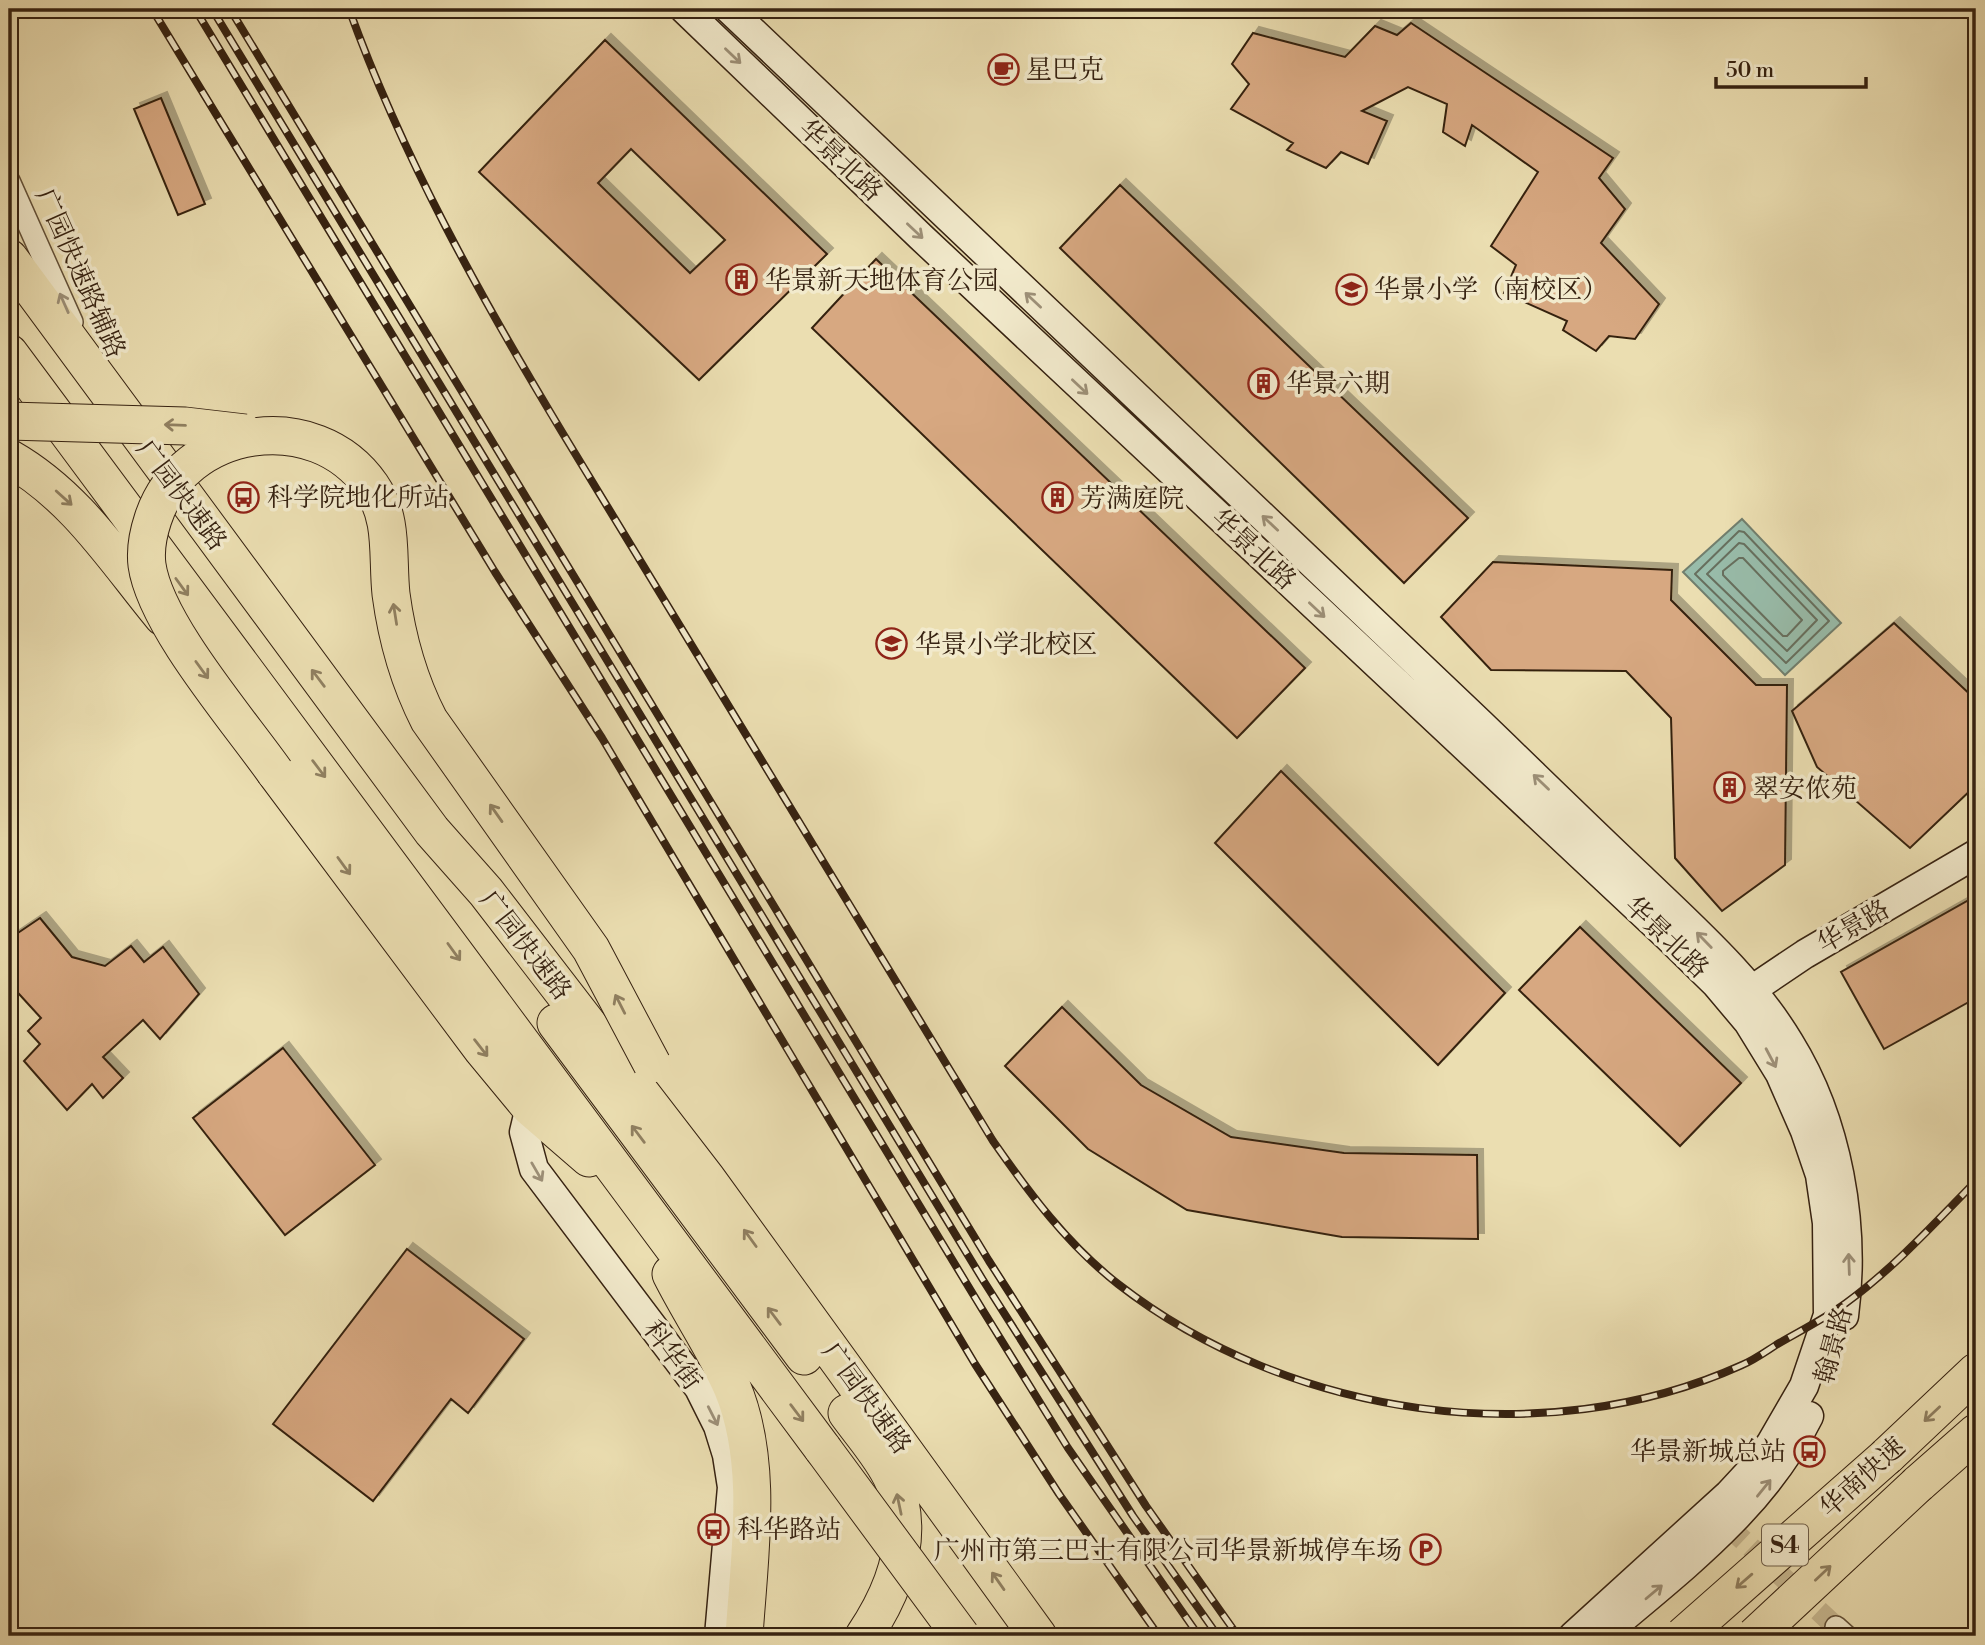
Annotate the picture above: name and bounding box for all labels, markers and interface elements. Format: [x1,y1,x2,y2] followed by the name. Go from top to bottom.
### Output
[1716,46,1866,90] scale bar
[724,48,741,65] one-way arrow
[986,52,1020,86] cafe icon: 星巴克
[1026,54,1104,86] place label: 星巴克
[1726,58,1774,84] text: 50 m
[792,113,889,208] street label: 华景北路
[28,184,132,363] street label: 广园快速路辅路
[906,222,923,239] one-way arrow
[725,263,759,297] building icon: 华景新天地体育公园
[765,265,999,297] place label: 华景新天地体育公园
[1334,272,1368,306] school or university icon: 华景小学（南校区）
[1374,274,1608,306] place label: 华景小学（南校区）
[1025,291,1042,308] one-way arrow
[57,293,70,314] one-way arrow
[1246,366,1280,400] building icon: 华景六期
[1286,368,1390,400] place label: 华景六期
[1071,378,1088,395] one-way arrow
[164,419,187,432] one-way arrow
[129,434,233,557] street label: 广园快速路
[227,480,261,514] bus stop icon: 科学院地化所站
[1040,481,1074,515] building icon: 芳满庭院
[267,482,449,514] place label: 科学院地化所站
[1080,483,1184,515] place label: 芳满庭院
[55,489,72,506] one-way arrow
[1204,503,1302,597] street label: 华景北路
[1262,515,1279,532] one-way arrow
[175,577,190,595] one-way arrow
[1309,601,1326,618] one-way arrow
[388,603,401,626] one-way arrow
[875,627,909,661] school or university icon: 华景小学北校区
[915,629,1097,661] place label: 华景小学北校区
[195,660,209,679] one-way arrow
[310,669,325,688] one-way arrow
[311,759,326,778] one-way arrow
[1713,771,1747,805] building icon: 翠安侬苑
[1533,773,1550,790] one-way arrow
[1753,773,1857,805] place label: 翠安侬苑
[489,804,504,823] one-way arrow
[337,856,351,875] one-way arrow
[473,885,578,1007] street label: 广园快速路
[1618,890,1715,985] street label: 华景北路
[1812,894,1895,960] street label: 华景路
[1696,932,1713,949] one-way arrow
[446,942,461,961] one-way arrow
[612,994,626,1015] one-way arrow
[474,1038,489,1056] one-way arrow
[1765,1048,1779,1068] one-way arrow
[630,1125,645,1144] one-way arrow
[531,1161,544,1182] one-way arrow
[743,1229,757,1248] one-way arrow
[1843,1253,1856,1276] one-way arrow
[1808,1303,1860,1387] street label: 翰景路
[767,1307,782,1326] one-way arrow
[636,1315,708,1397] street label: 科华街
[815,1337,917,1461] street label: 广园快速路
[789,1403,804,1422] one-way arrow
[706,1405,720,1426] one-way arrow
[1923,1406,1941,1422] one-way arrow
[1813,1431,1912,1524] street label: 华南快速
[1792,1434,1826,1468] bus stop icon: 华景新城总站
[1630,1436,1786,1468] place label: 华景新城总站
[1756,1479,1772,1497] one-way arrow
[892,1493,906,1516] one-way arrow
[697,1512,731,1546] bus stop icon: 科华路站
[737,1514,841,1546] place label: 科华路站
[1762,1525,1808,1566] road number: S4
[1408,1533,1442,1567] parking icon: 广州市第三巴士有限公司华景新城停车场
[934,1535,1402,1567] place label: 广州市第三巴士有限公司华景新城停车场
[1814,1564,1831,1581] one-way arrow
[991,1572,1005,1591] one-way arrow
[1735,1573,1753,1589] one-way arrow
[1644,1584,1662,1600] one-way arrow

